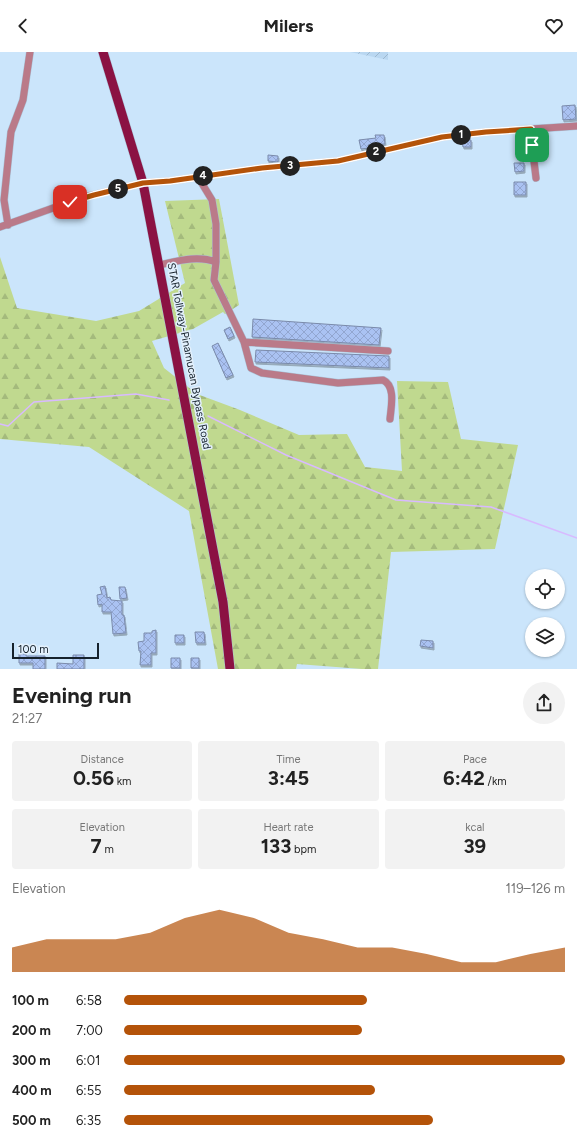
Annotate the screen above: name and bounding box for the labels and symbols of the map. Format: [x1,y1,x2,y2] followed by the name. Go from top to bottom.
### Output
[451,125,471,145] pin: 1
[515,128,549,162] pin
[366,142,386,162] pin: 2
[280,156,300,176] pin: 3
[193,166,213,186] pin: 4
[108,179,128,199] pin: 5
[53,185,87,219] pin
[165,262,213,450] street label: STAR Tollway-Pinamucan Bypass Road
[12,641,99,660] scale bar

